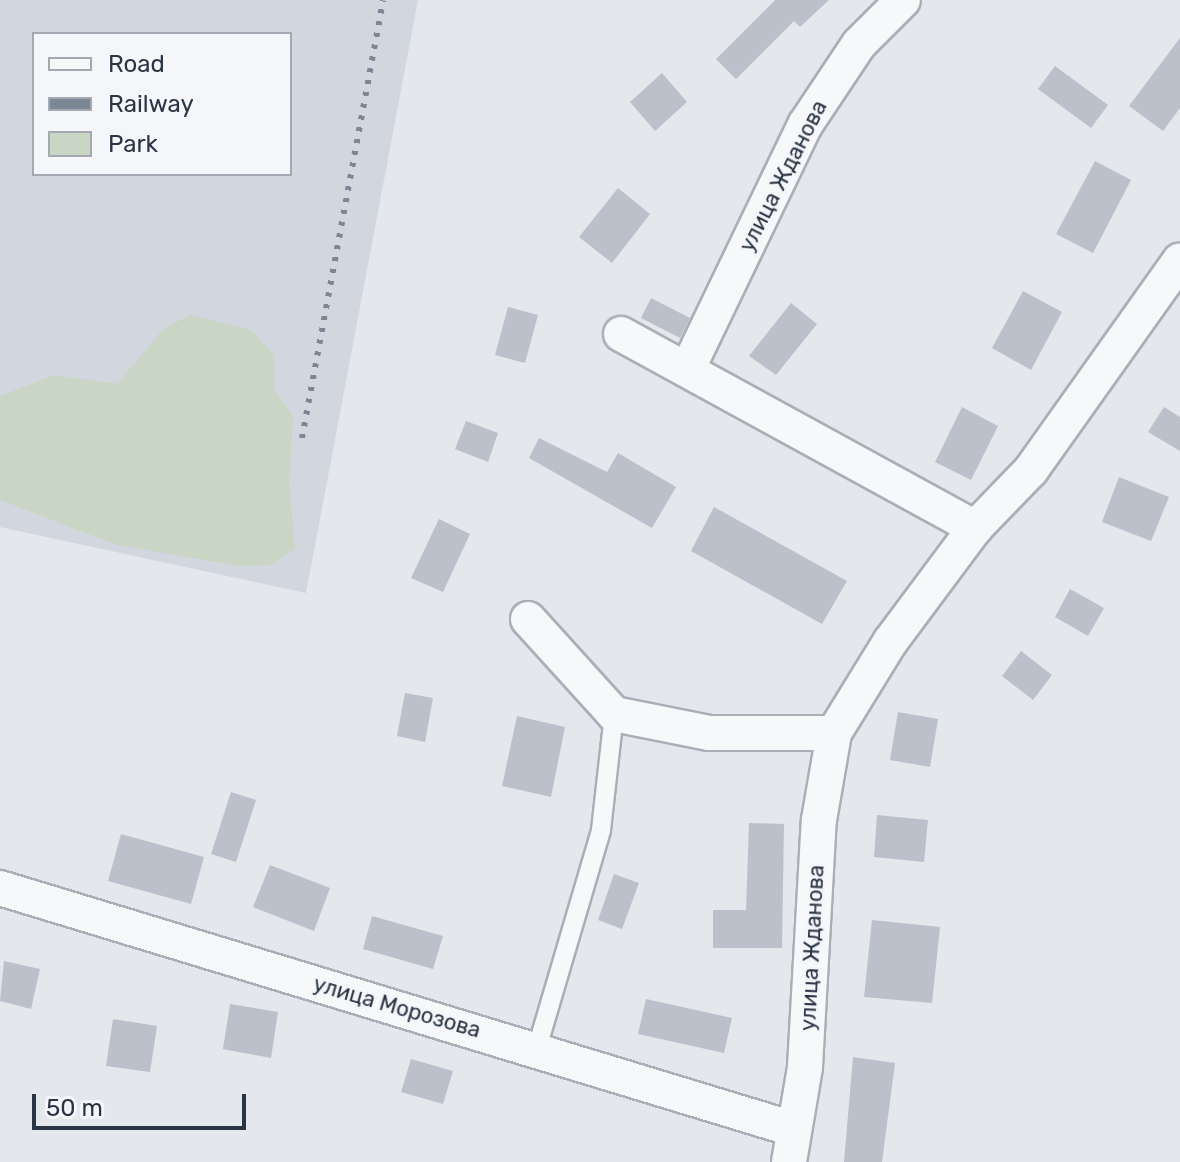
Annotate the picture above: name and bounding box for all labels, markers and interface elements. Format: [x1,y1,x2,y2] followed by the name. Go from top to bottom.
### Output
[32,32,292,176] legend
[108,50,165,78] text: Road
[108,90,194,118] text: Railway
[733,96,833,256] street label: улица Жданова
[108,130,158,158] text: Park
[794,864,830,1032] street label: улица Жданова
[310,970,484,1044] street label: улица Морозова
[36,1078,250,1128] scale bar
[46,1094,103,1122] text: 50 m

